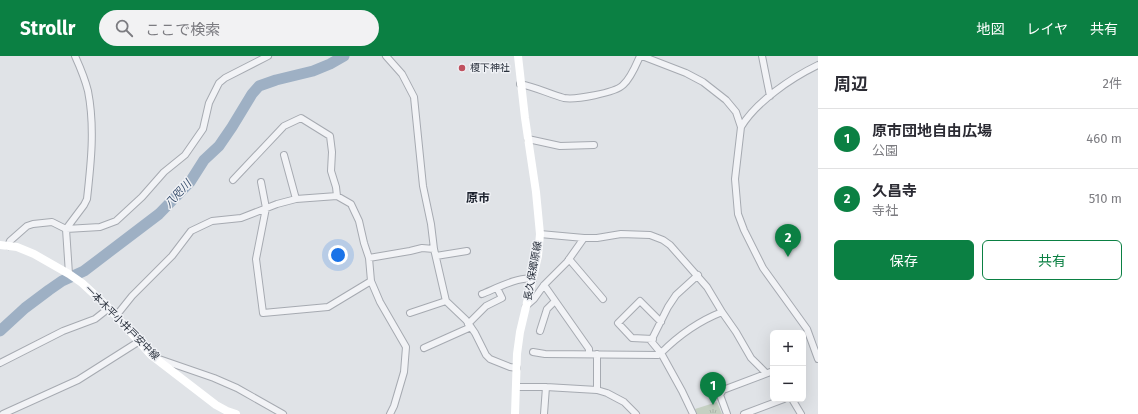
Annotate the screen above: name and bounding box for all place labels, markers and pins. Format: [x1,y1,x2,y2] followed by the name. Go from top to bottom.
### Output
[470,62,510,74] place label: 榎下神社
[457,63,467,73] marker: 榎下神社
[775,224,801,257] pin: 2
[700,372,726,405] pin: 1

